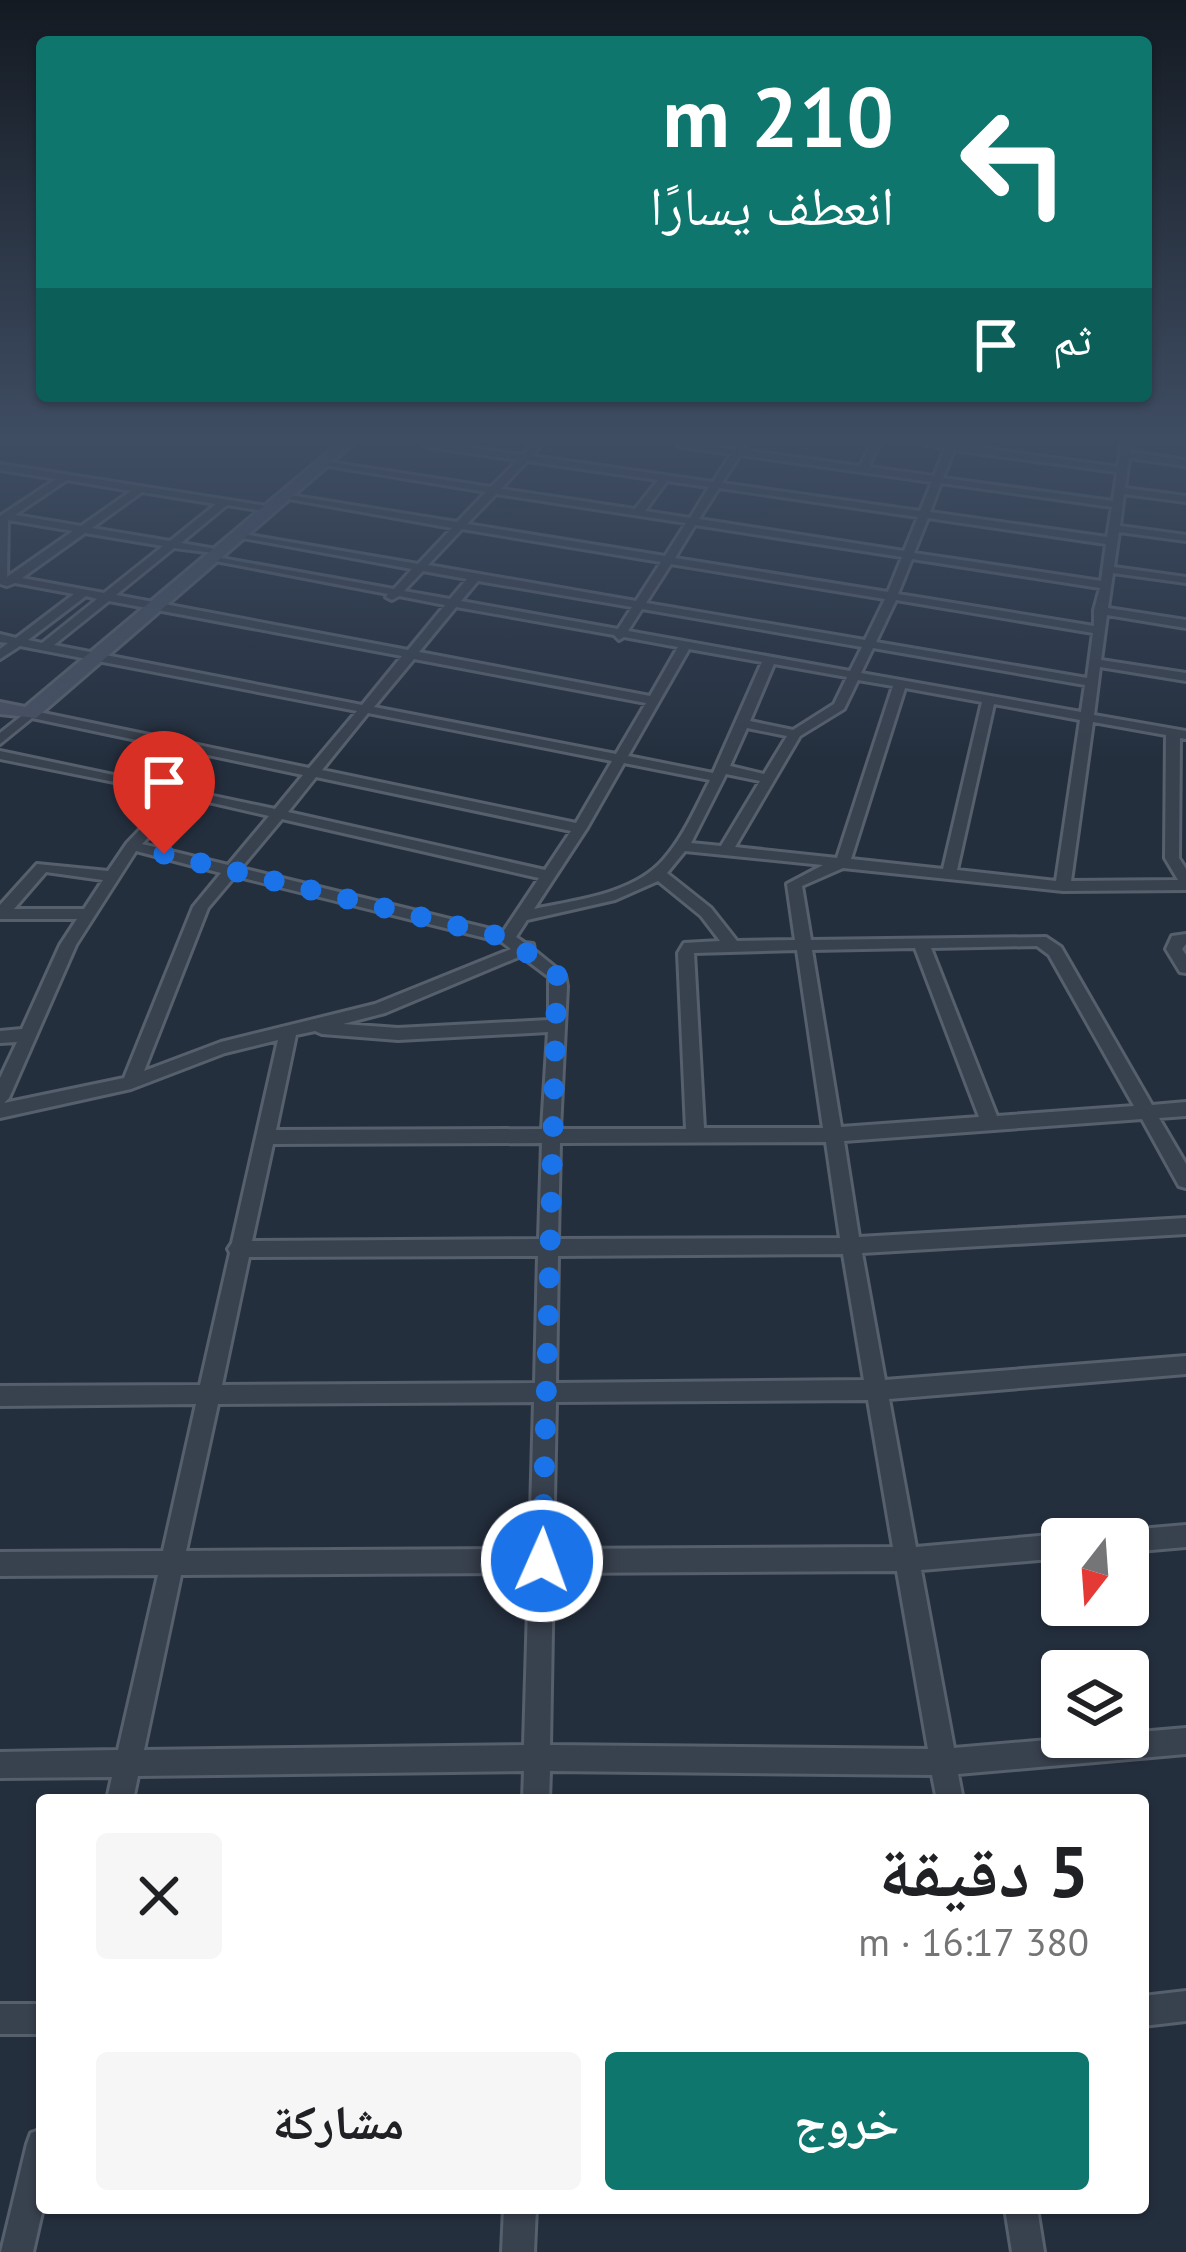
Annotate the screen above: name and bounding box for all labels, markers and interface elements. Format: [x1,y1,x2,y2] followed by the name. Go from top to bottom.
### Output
[662,61,894,170] text: 210 m
[936,84,1092,240] icon: left
[650,170,894,240] text: انعطف يسارًا
[1053,309,1092,367] text: ثم
[963,312,1029,378] icon: arrive
[113,731,215,854] pin
[131,749,197,815] icon: arrive
[479,1498,605,1624] position arrow
[1041,1518,1149,1626] north arrow
[1041,1518,1149,1758] map controls
[1041,1650,1149,1758] button: layers
[879,1824,1089,1917] text: 5 دقيقة
[96,1833,222,1959] button: close
[858,1916,1089,1967] text: 380 m · 16:17
[96,2052,581,2190] button: مشاركة
[605,2052,1089,2190] button: خروج

